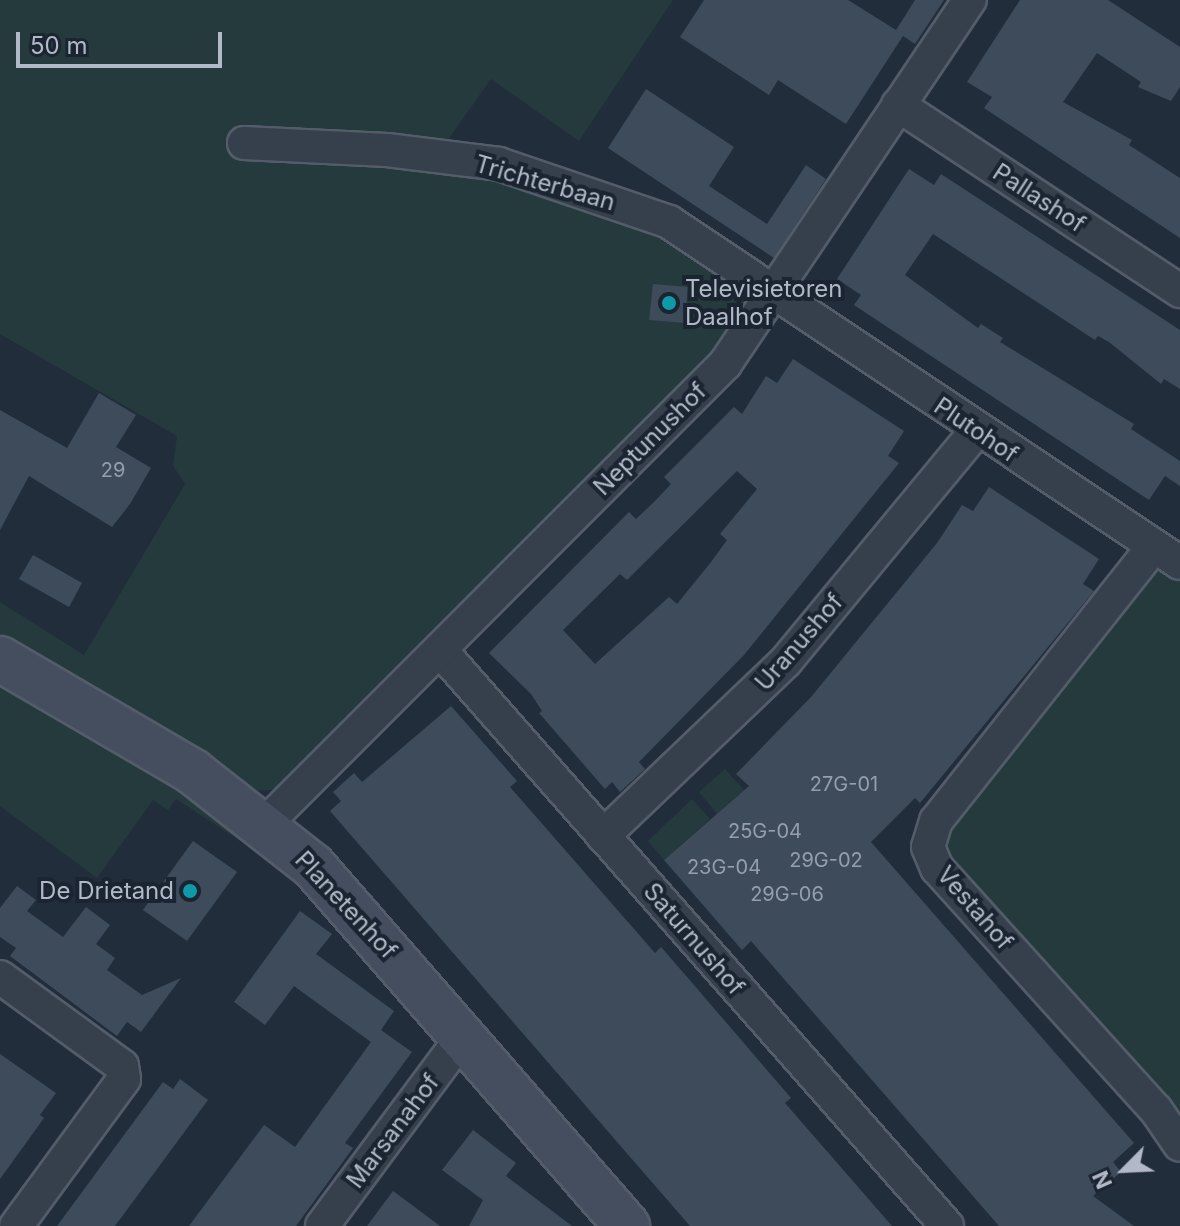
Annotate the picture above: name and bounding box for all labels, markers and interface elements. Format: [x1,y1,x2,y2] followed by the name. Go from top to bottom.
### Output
[20,16,226,66] scale bar
[30,31,88,60] text: 50 m
[472,149,618,217] street label: Trichterbaan
[988,158,1090,238] street label: Pallashof
[685,275,843,331] place label: Televisietoren Daalhof
[660,294,678,312] marker: Televisietoren Daalhof
[588,377,712,501] street label: Neptunushof
[929,392,1023,468] street label: Plutohof
[101,458,125,482] house number: 29
[749,588,849,696] street label: Uranushof
[810,772,878,796] house number: 27G-01
[728,819,802,843] house number: 25G-04
[289,845,403,965] street label: Planetenhof
[789,848,863,872] house number: 29G-02
[687,855,761,879] house number: 23G-04
[931,860,1019,956] street label: Vestahof
[39,877,174,905] place label: De Drietand
[638,877,750,1001] street label: Saturnushof
[181,882,199,900] marker: De Drietand
[750,882,824,906] house number: 29G-06
[341,1068,445,1194] street label: Marsanahof
[1084,1130,1164,1210] north arrow
[1087,1167,1117,1193] text: N

